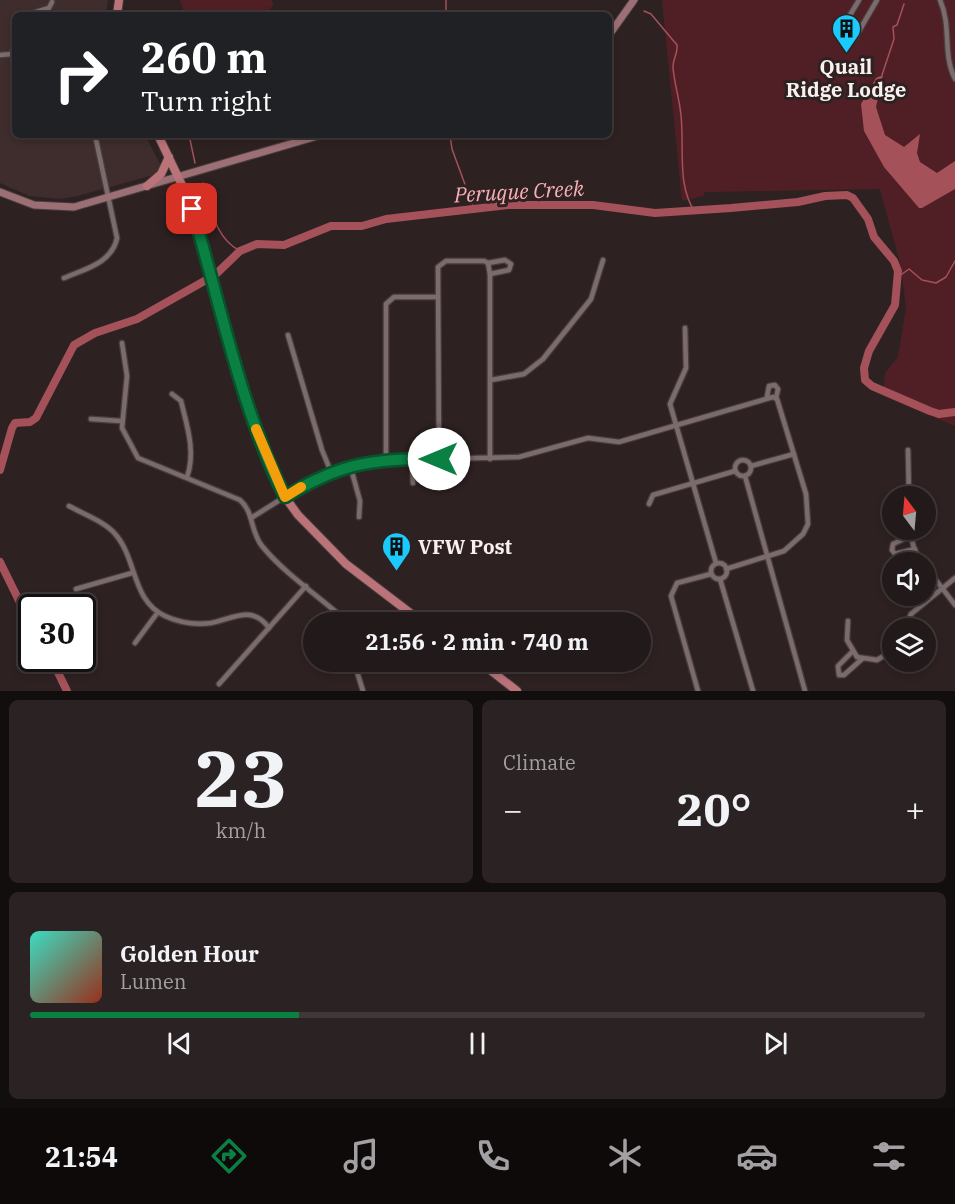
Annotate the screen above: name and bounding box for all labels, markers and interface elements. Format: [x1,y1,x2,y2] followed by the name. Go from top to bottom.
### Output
[830,12,862,54] building icon: Quail Ridge Lodge
[141,30,267,85] text: 260 m
[42,36,120,114] icon: right
[786,53,906,103] place label: Quail Ridge Lodge
[141,83,272,118] text: Turn right
[452,174,586,208] water label: Peruque Creek
[166,183,217,234] pin
[175,192,208,225] icon: arrive
[407,427,471,491] position arrow
[882,486,936,540] north arrow
[882,486,936,672] map controls
[381,530,413,572] building icon: VFW Post
[418,533,513,560] place label: VFW Post
[882,552,936,606] button: sound
[18,594,96,672] speed limit sign: 30
[882,618,936,672] button: layers
[365,627,589,656] text: 21:56 · 2 min · 740 m
[194,727,288,828] text: 23
[503,749,576,776] text: Climate
[676,780,752,838] text: 20°
[503,788,523,831] text: −
[905,788,925,831] text: +
[216,817,266,844] text: km/h
[120,939,259,968] text: Golden Hour
[120,968,187,995] text: Lumen
[163,1027,196,1060] icon: previous
[461,1027,494,1060] icon: pause
[759,1027,792,1060] icon: next
[208,1135,250,1177] icon: directions
[340,1135,382,1177] icon: music
[472,1135,514,1177] icon: phone
[604,1135,646,1177] icon: climate
[736,1135,778,1177] icon: car
[868,1135,910,1177] icon: filters
[45,1139,118,1174] text: 21:54

